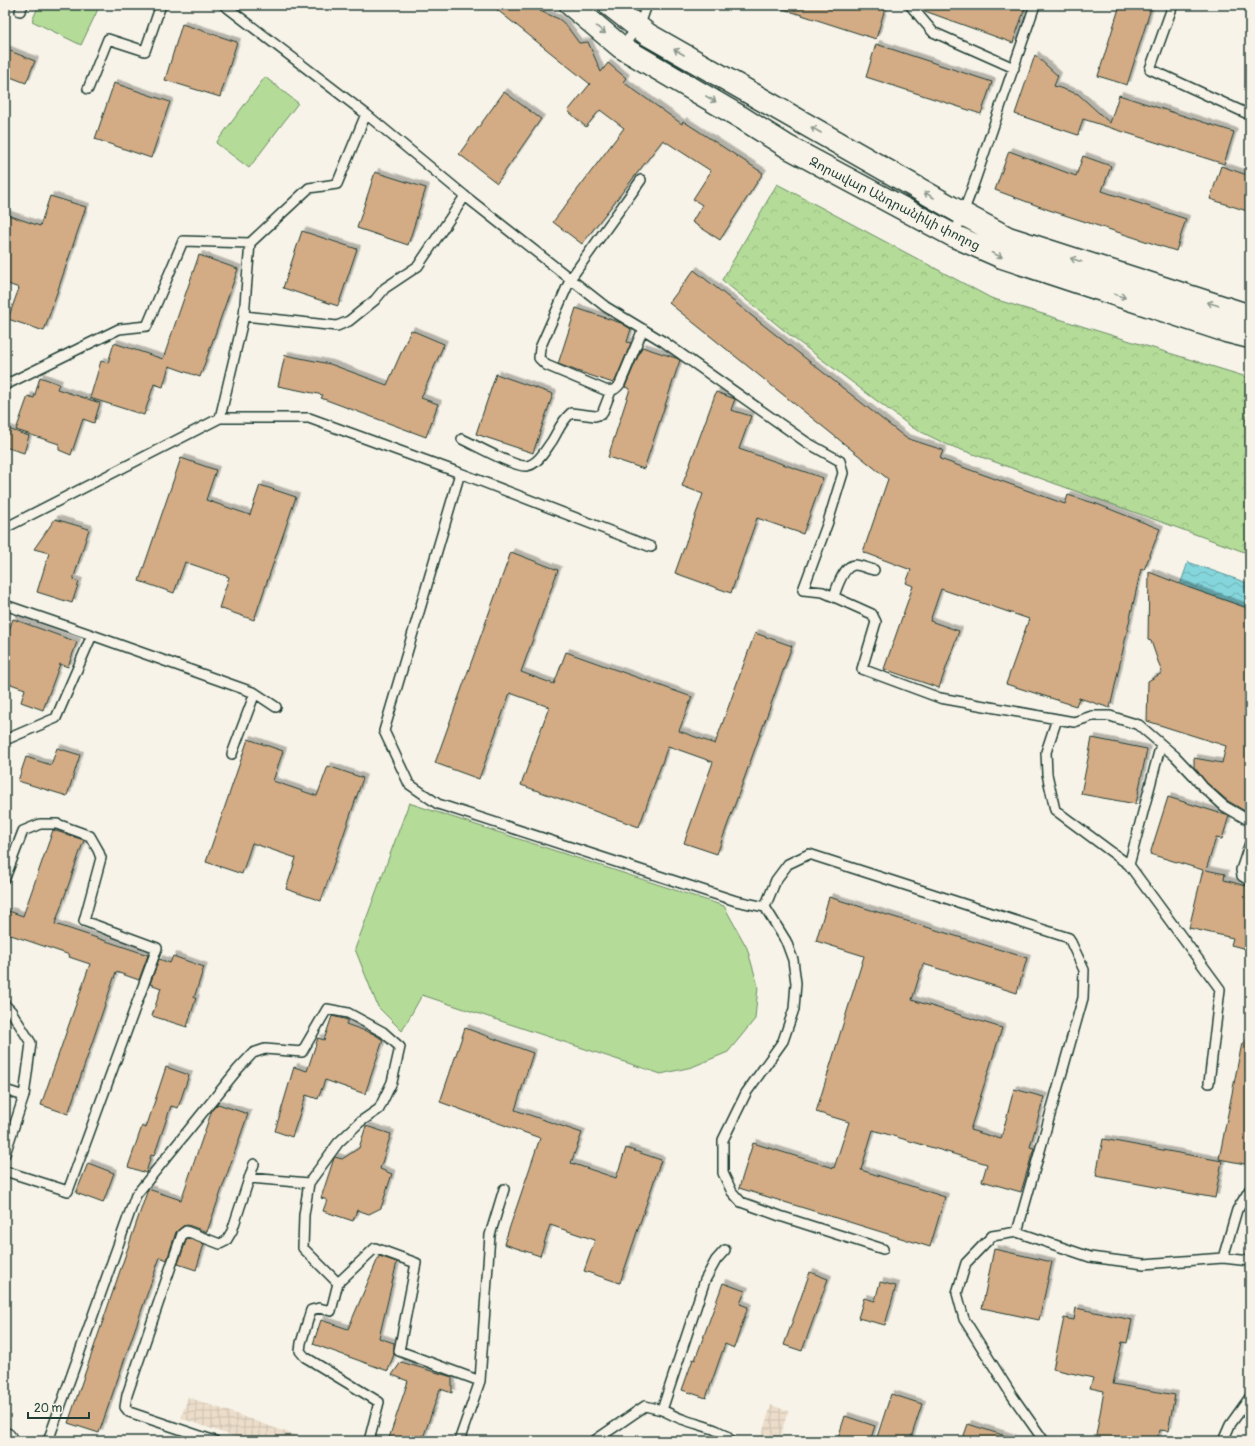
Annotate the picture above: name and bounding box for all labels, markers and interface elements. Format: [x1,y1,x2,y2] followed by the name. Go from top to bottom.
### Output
[596,26,606,35] one-way arrow
[673,47,685,55] one-way arrow
[704,96,716,104] one-way arrow
[810,126,822,134] one-way arrow
[806,154,983,254] street label: Զորավար Անդրանիկի փողոց
[923,190,935,198] one-way arrow
[990,252,1002,259] one-way arrow
[1070,256,1083,263] one-way arrow
[1113,293,1126,300] one-way arrow
[1207,300,1219,308] one-way arrow
[28,1394,89,1420] scale bar
[34,1401,63,1416] text: 20 m

